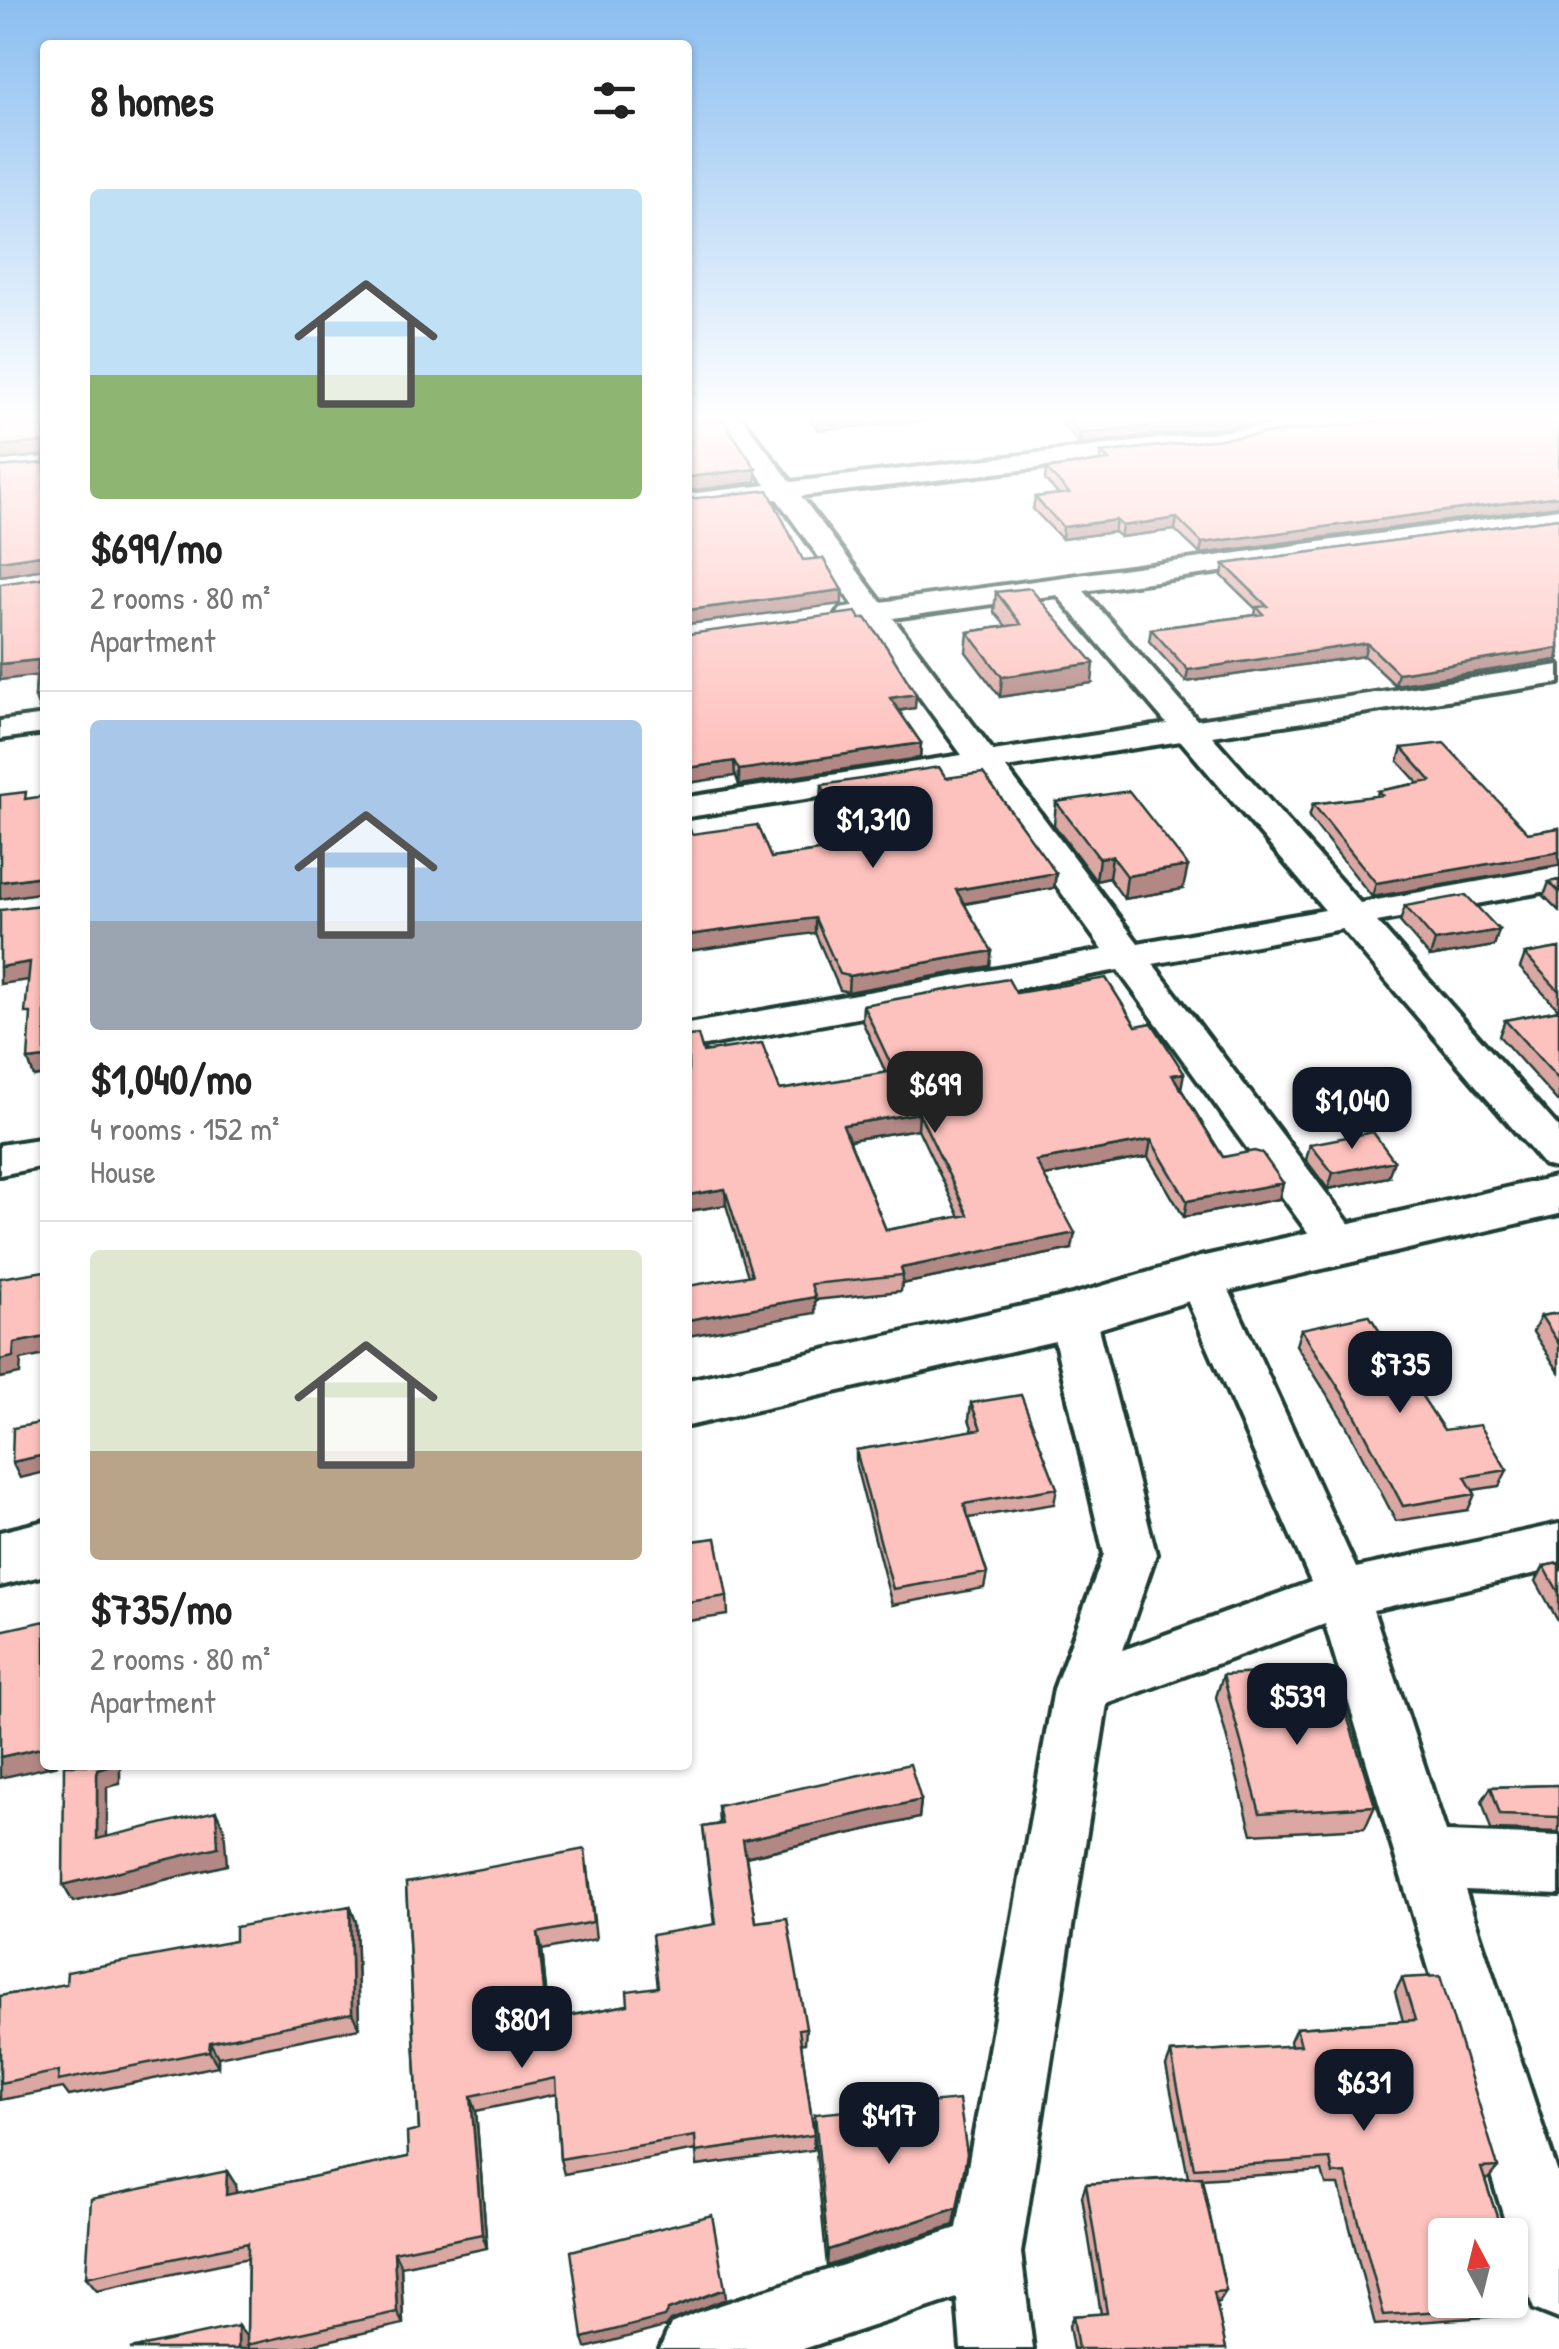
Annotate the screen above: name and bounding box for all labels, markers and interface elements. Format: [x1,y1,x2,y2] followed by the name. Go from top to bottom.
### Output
[90,72,214,129] text: 8 homes
[587,73,642,128] icon: filters
[276,254,456,434] icon: home
[90,519,222,576] text: $699/mo
[90,576,270,619] text: 2 rooms · 80 m²
[90,619,215,662] text: Apartment
[276,785,456,965] icon: home
[792,786,954,871] pin: $1,310
[836,797,910,840] text: $1,310
[90,1050,252,1107] text: $1,040/mo
[876,1051,994,1136] pin: $699
[909,1062,961,1105] text: $699
[1271,1067,1433,1152] pin: $1,040
[1315,1078,1389,1121] text: $1,040
[90,1107,279,1150] text: 4 rooms · 152 m²
[90,1150,156,1193] text: House
[276,1315,456,1495] icon: home
[1341,1331,1459,1416] pin: $735
[1370,1342,1430,1385] text: $735
[90,1580,232,1637] text: $735/mo
[90,1637,270,1680] text: 2 rooms · 80 m²
[1238,1663,1356,1748] pin: $539
[1269,1674,1325,1717] text: $539
[90,1680,215,1723] text: Apartment
[463,1986,581,2071] pin: $801
[494,1997,550,2040] text: $801
[1305,2049,1423,2134] pin: $631
[1337,2060,1391,2103] text: $631
[830,2082,948,2167] pin: $417
[861,2093,917,2136] text: $417
[1428,2218,1528,2318] north arrow
[1428,2218,1528,2318] map controls

